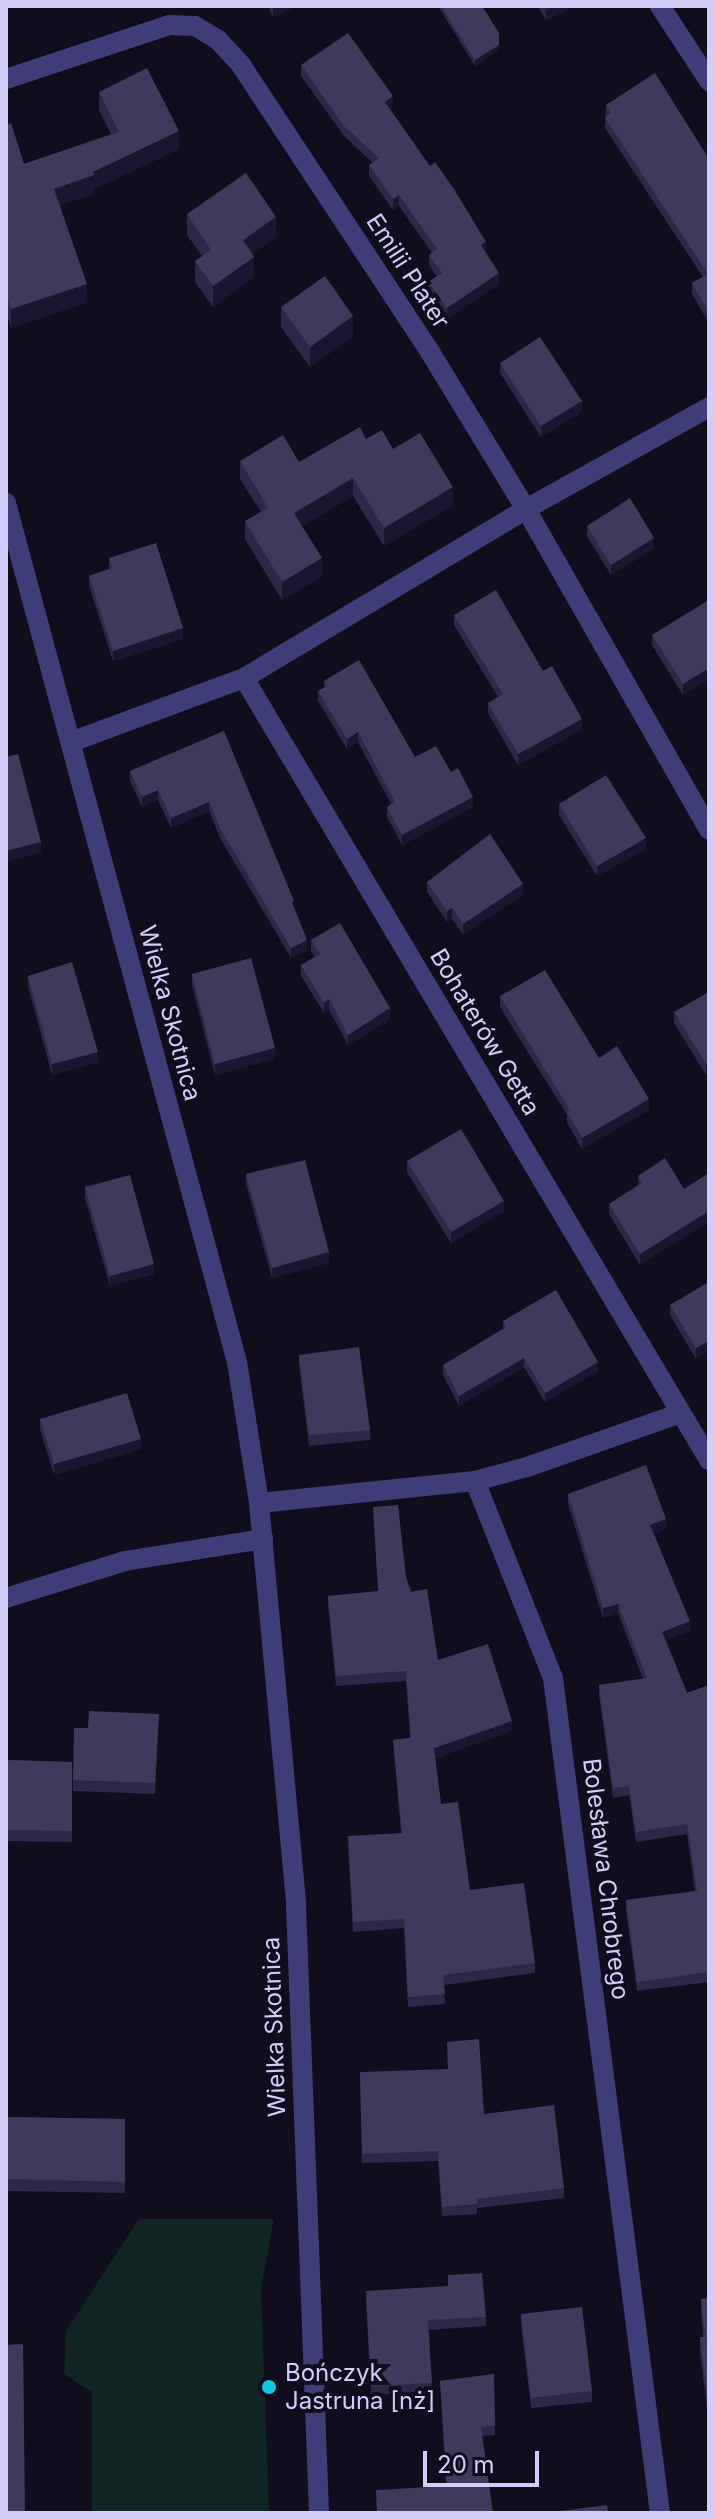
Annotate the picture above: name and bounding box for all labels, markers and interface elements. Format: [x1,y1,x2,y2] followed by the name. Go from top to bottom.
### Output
[360,208,456,334] street label: Emilii Plater
[133,922,207,1104] street label: Wielka Skotnica
[424,944,546,1120] street label: Bohaterów Getta
[577,1757,635,2001] street label: Bolesława Chrobrego
[256,1936,292,2118] street label: Wielka Skotnica
[285,2359,435,2415] place label: Bończyk Jastruna [nż]
[260,2378,278,2396] marker: Bończyk Jastruna [nż]
[427,2435,543,2485] scale bar
[437,2450,495,2479] text: 20 m

